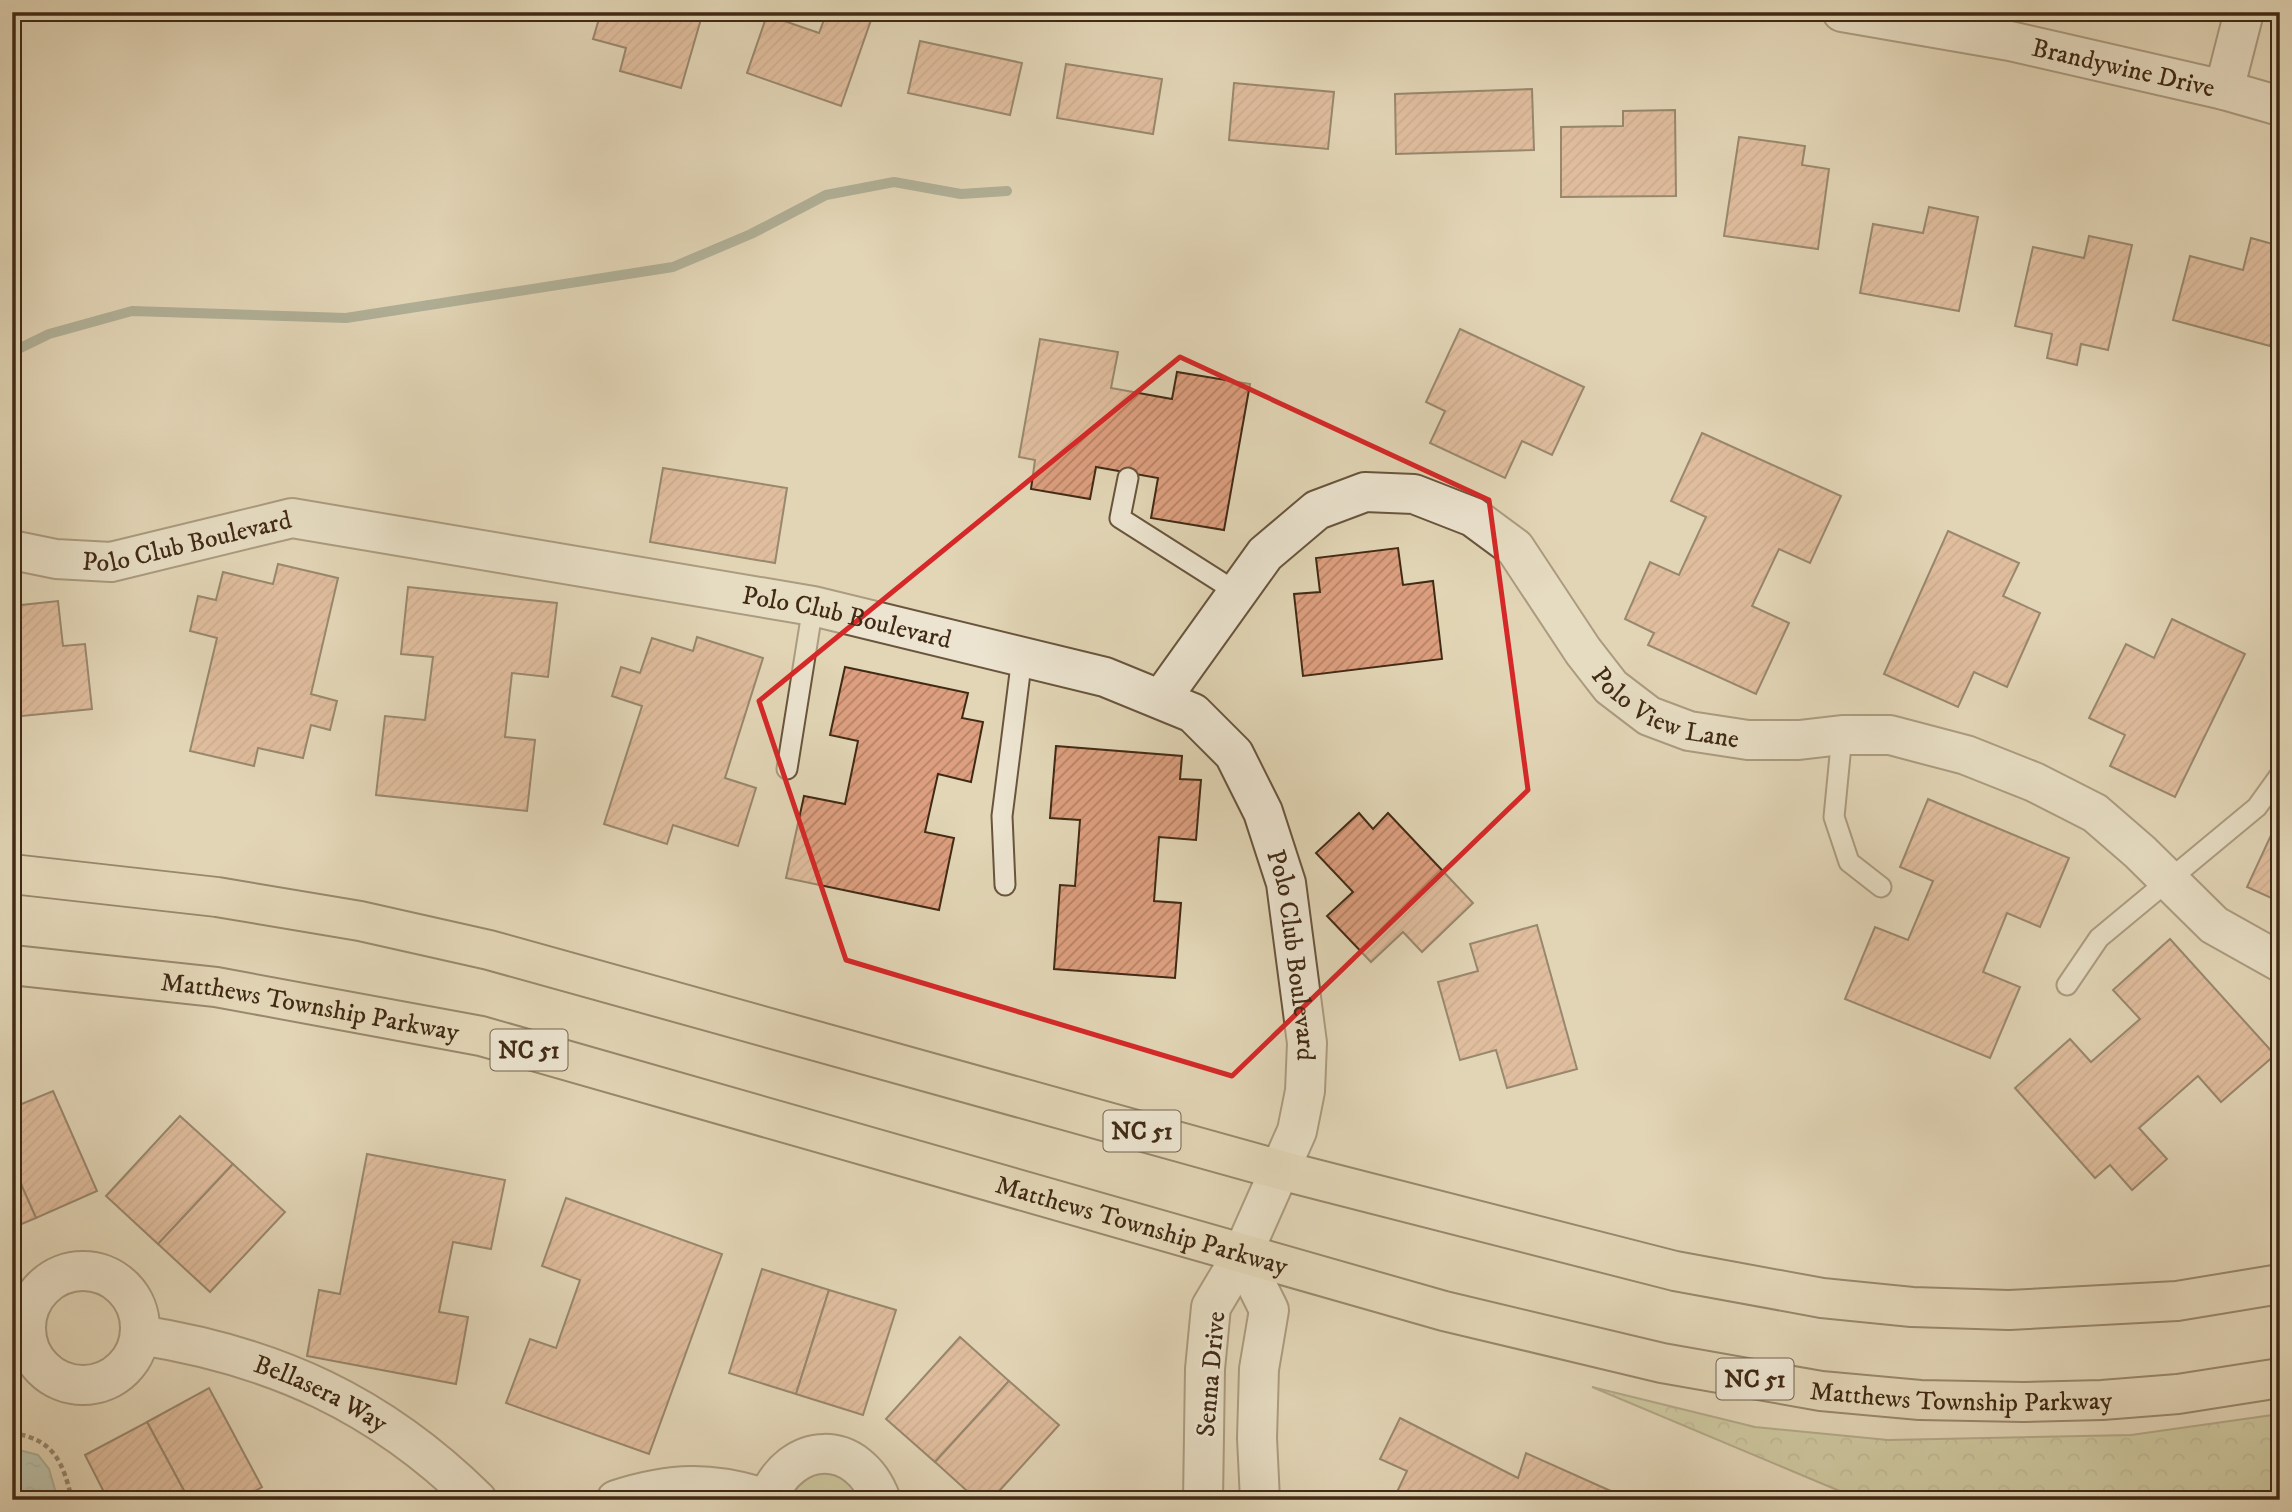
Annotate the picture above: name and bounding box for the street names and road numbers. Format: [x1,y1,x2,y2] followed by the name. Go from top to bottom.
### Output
[2029,32,2218,105] street label: Brandywine Drive
[81,504,295,580] street label: Polo Club Boulevard
[739,579,955,657] street label: Polo Club Boulevard
[1583,660,1741,756] street label: Polo View Lane
[1258,846,1322,1061] street label: Polo Club Boulevard
[159,966,462,1050] street label: Matthews Township Parkway
[490,1030,568,1070] road number: NC 51
[1104,1111,1180,1152] road number: NC 51
[991,1169,1292,1284] street label: Matthews Township Parkway
[1190,1310,1233,1438] street label: Senna Drive
[249,1348,394,1441] street label: Bellasera Way
[1716,1358,1794,1400] road number: NC 51
[1808,1375,2114,1420] street label: Matthews Township Parkway

